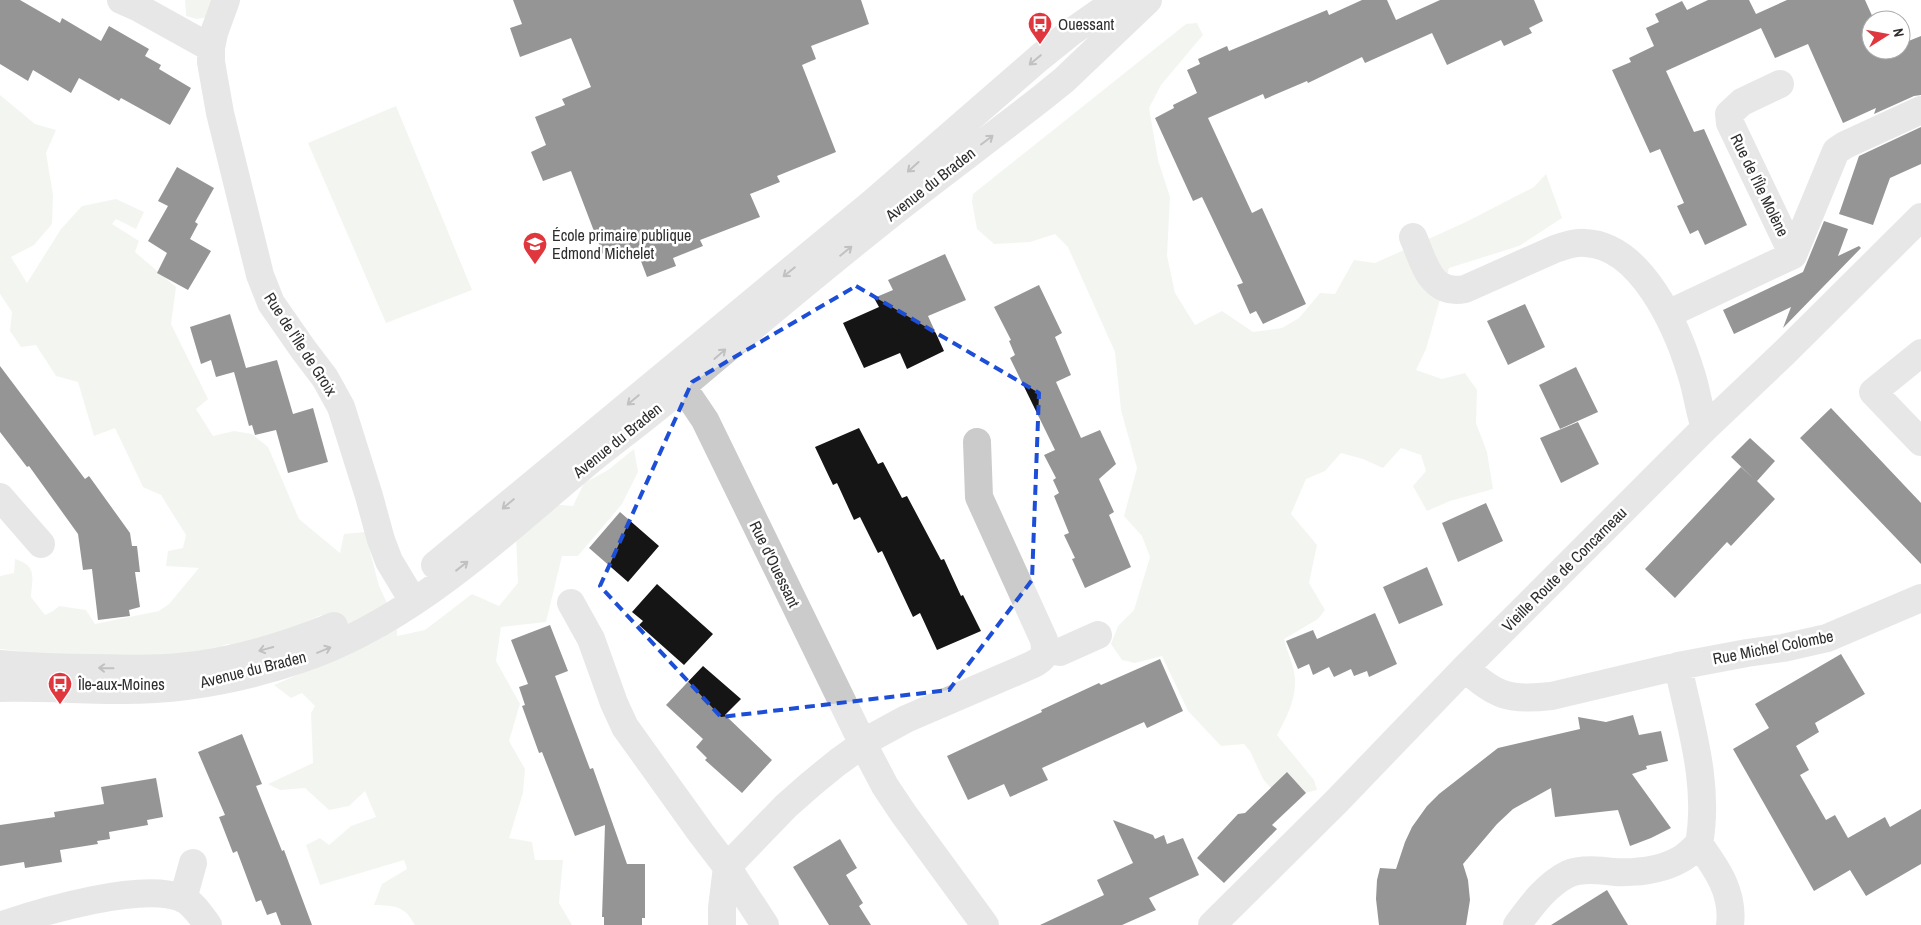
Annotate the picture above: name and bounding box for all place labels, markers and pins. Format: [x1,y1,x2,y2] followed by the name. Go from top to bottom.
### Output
[1027,11,1053,45] bus stop icon: Ouessant
[1058,13,1115,35] place label: Ouessant
[552,224,691,264] place label: École primaire publique Edmond Michelet
[522,231,548,265] school or university icon: École primaire publique Edmond Michelet
[47,671,73,705] bus stop icon: Île-aux-Moines
[77,673,165,695] place label: Île-aux-Moines

